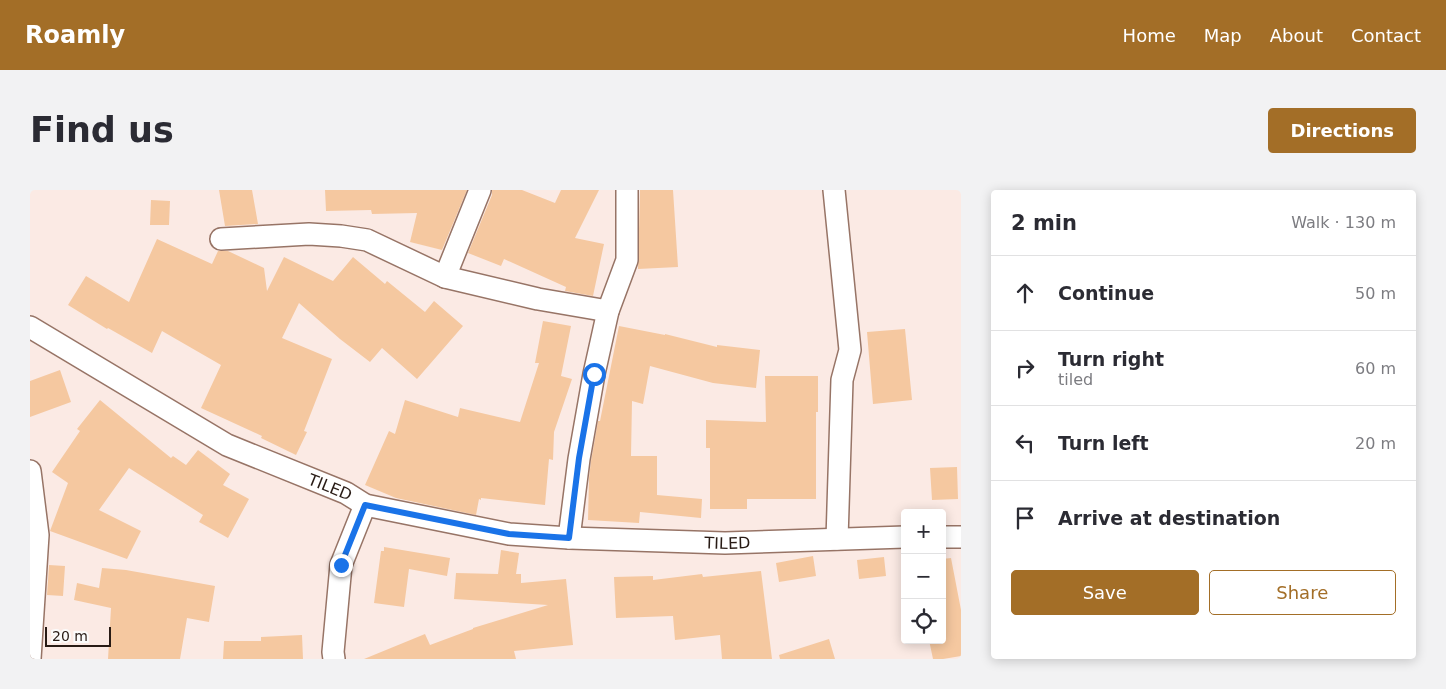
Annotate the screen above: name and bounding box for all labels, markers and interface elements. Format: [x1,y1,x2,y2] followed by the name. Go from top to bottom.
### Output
[25,21,125,49] text: Roamly
[1123,25,1176,46] text: Home
[1204,25,1242,46] text: Map
[1270,25,1323,46] text: About
[1351,25,1421,46] text: Contact
[1268,108,1416,153] button: Directions
[30,110,174,150] text: Find us
[1011,211,1077,235] text: 2 min
[1291,213,1396,232] text: Walk · 130 m
[1011,279,1039,307] icon: ahead
[1058,282,1154,304] text: Continue
[1355,284,1396,303] text: 50 m
[1058,348,1164,370] text: Turn right
[1011,354,1039,382] icon: right
[1355,359,1396,378] text: 60 m
[583,363,606,386] route start
[1058,370,1093,389] text: tiled
[1011,429,1039,457] icon: left
[1058,432,1149,454] text: Turn left
[1355,434,1396,453] text: 20 m
[305,469,355,504] street label: TILED
[1011,504,1039,532] icon: arrive
[1058,507,1280,529] text: Arrive at destination
[901,509,946,644] map controls
[901,509,946,554] button: +
[703,533,751,553] street label: TILED
[330,554,353,577] route end
[901,554,946,599] button: −
[1011,570,1199,615] button: Save
[1209,570,1396,615] button: Share
[901,599,946,644] button: locate
[45,624,111,647] scale bar
[52,628,88,644] text: 20 m

